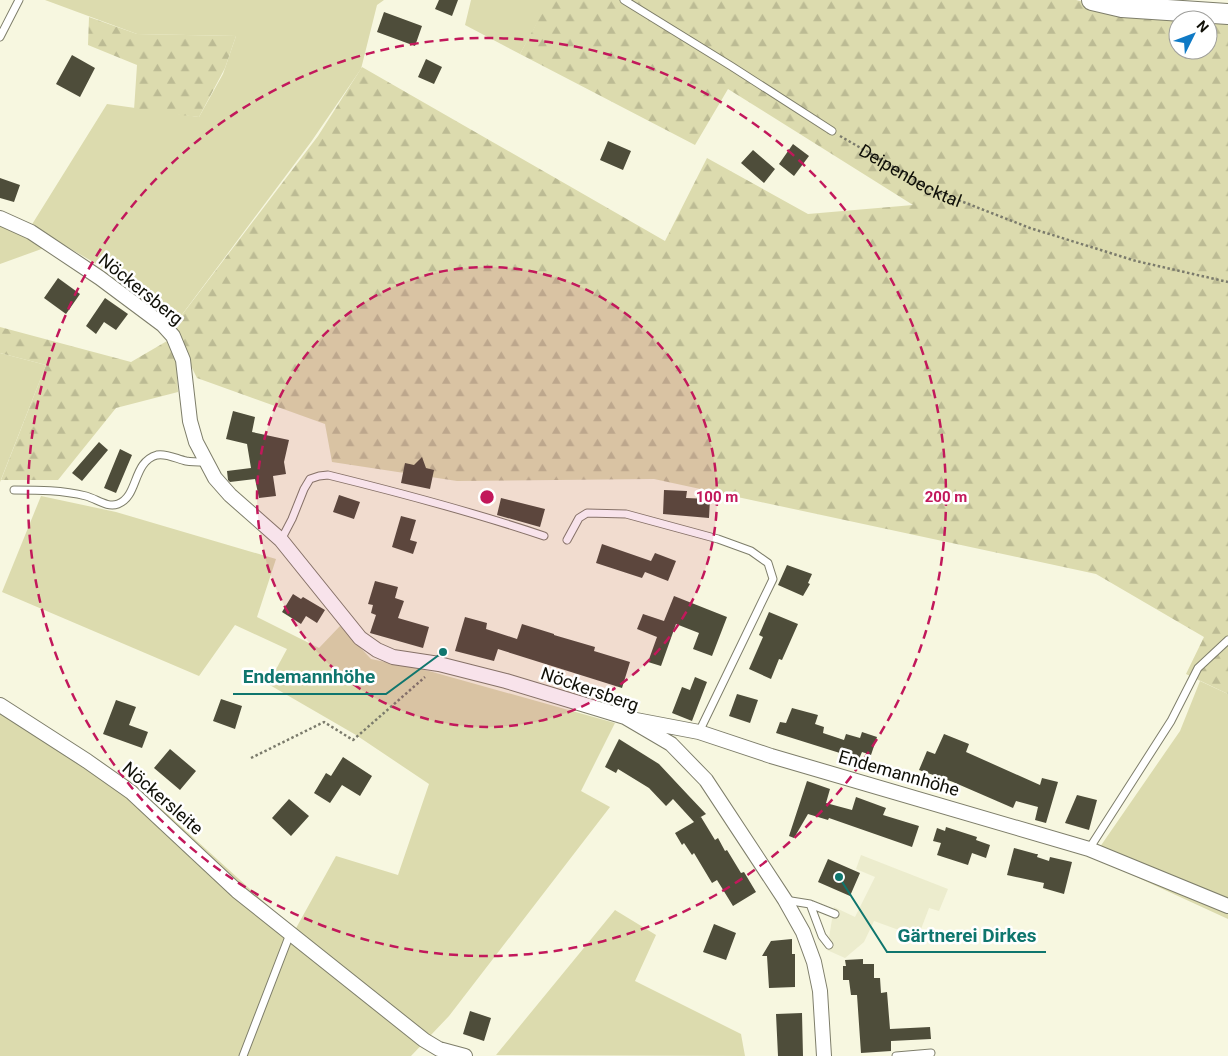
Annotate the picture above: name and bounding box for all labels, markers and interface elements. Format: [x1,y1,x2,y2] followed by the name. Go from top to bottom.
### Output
[1168,10,1218,60] north arrow
[1193,17,1212,35] text: N
[856,139,965,211] street label: Deipenbecktal
[95,249,187,329] street label: Nöckersberg
[478,488,496,506] centre of rings
[696,488,738,506] text: 100 m
[925,488,967,506] text: 200 m
[233,660,386,694] callout: Endemannhöhe
[538,662,642,716] street label: Nöckersberg
[243,665,375,688] text: Endemannhöhe
[836,746,962,800] street label: Endemannhöhe
[118,757,208,839] street label: Nöckersleite
[887,918,1046,952] callout: Gärtnerei Dirkes
[898,924,1037,947] text: Gärtnerei Dirkes

